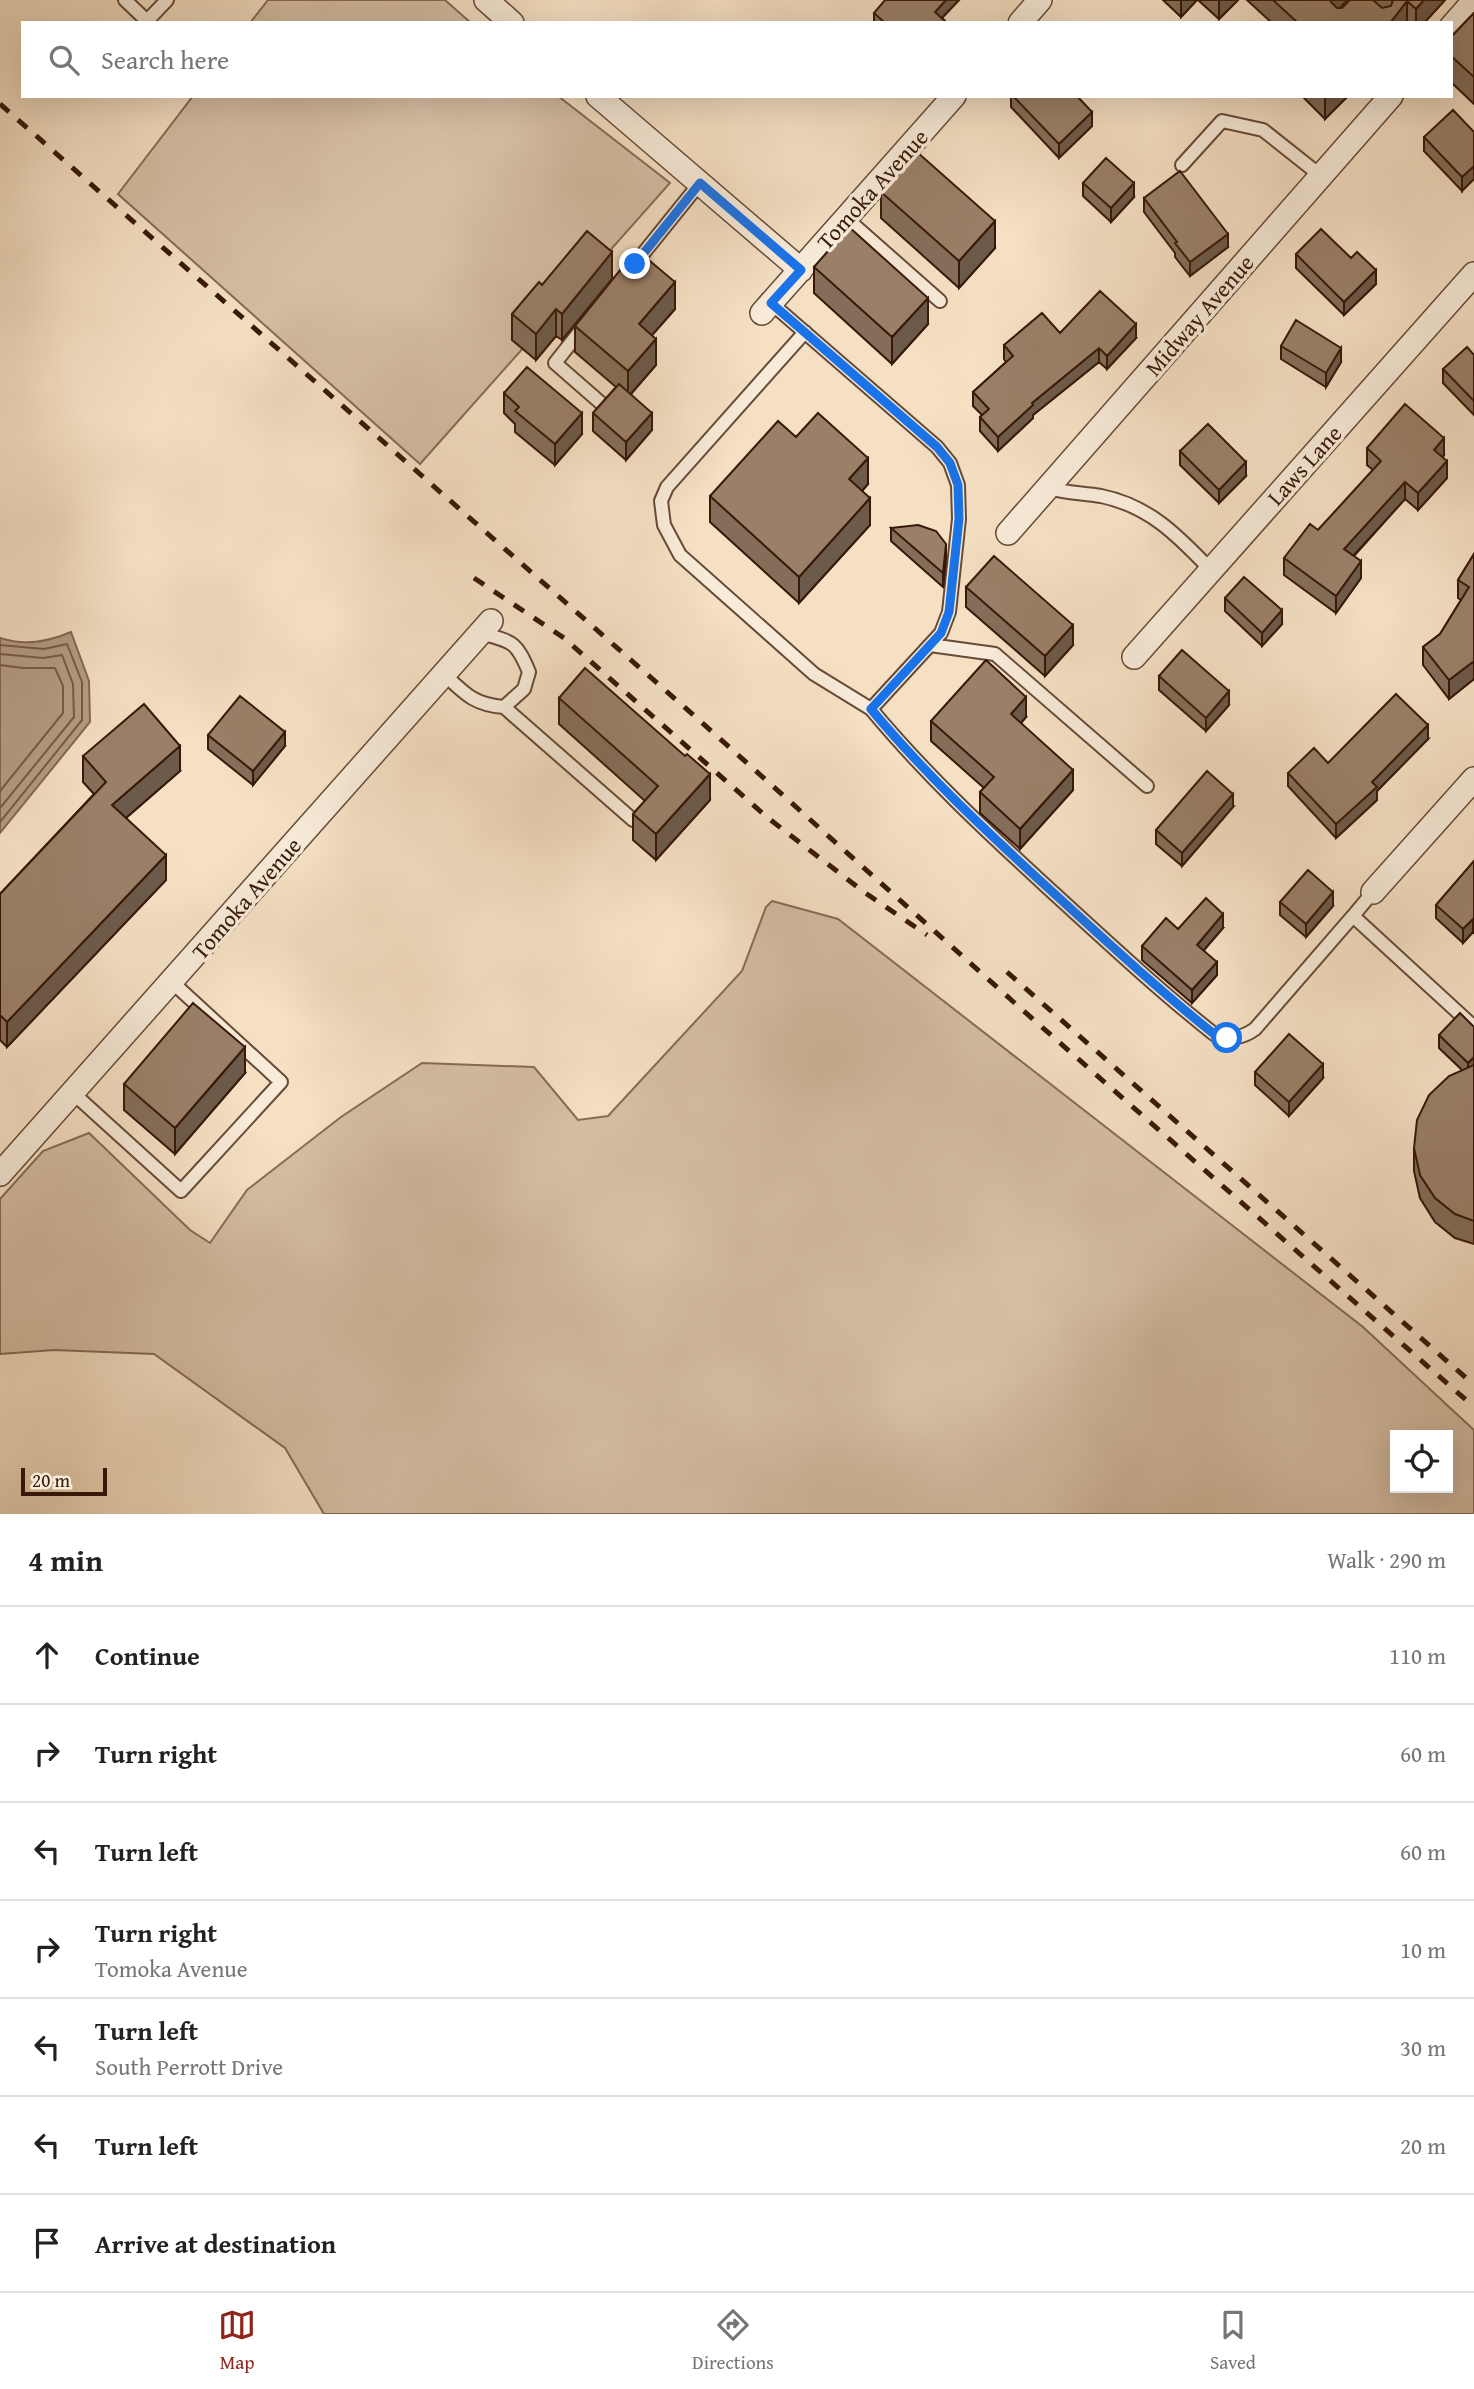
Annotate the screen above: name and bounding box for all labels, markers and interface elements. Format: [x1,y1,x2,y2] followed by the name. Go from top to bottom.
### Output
[21,21,1453,98] search box
[101,40,229,79] text: Search here
[45,41,83,79] icon: search
[809,121,935,257] street label: Tomoka Avenue
[1137,247,1261,383] street label: Midway Avenue
[619,248,650,279] route end
[1259,418,1349,512] street label: Laws Lane
[184,830,308,966] street label: Tomoka Avenue
[1211,1022,1242,1053] route start
[1390,1430,1453,1493] map controls
[1390,1430,1453,1493] button: locate
[21,1465,107,1497] scale bar
[32,1466,70,1494] text: 20 m
[28,1538,103,1582] text: 4 min
[1327,1543,1446,1576] text: Walk · 290 m
[28,1636,66,1674] icon: ahead
[95,1636,200,1675] text: Continue
[1389,1639,1446,1672] text: 110 m
[28,1734,66,1772] icon: right
[95,1734,217,1773] text: Turn right
[1400,1737,1446,1770] text: 60 m
[28,1832,66,1870] icon: left
[95,1832,198,1871] text: Turn left
[1400,1835,1446,1868] text: 60 m
[95,1913,217,1952] text: Turn right
[28,1930,66,1968] icon: right
[1400,1933,1446,1966] text: 10 m
[95,1952,248,1985] text: Tomoka Avenue
[95,2011,198,2050] text: Turn left
[28,2028,66,2066] icon: left
[1400,2031,1446,2064] text: 30 m
[95,2050,283,2083] text: South Perrott Drive
[28,2126,66,2164] icon: left
[95,2126,198,2165] text: Turn left
[1400,2129,1446,2162] text: 20 m
[28,2224,66,2262] icon: arrive
[95,2224,336,2263] text: Arrive at destination
[218,2306,256,2376] tab: Map
[692,2306,774,2376] tab: Directions
[1210,2306,1256,2376] tab: Saved

